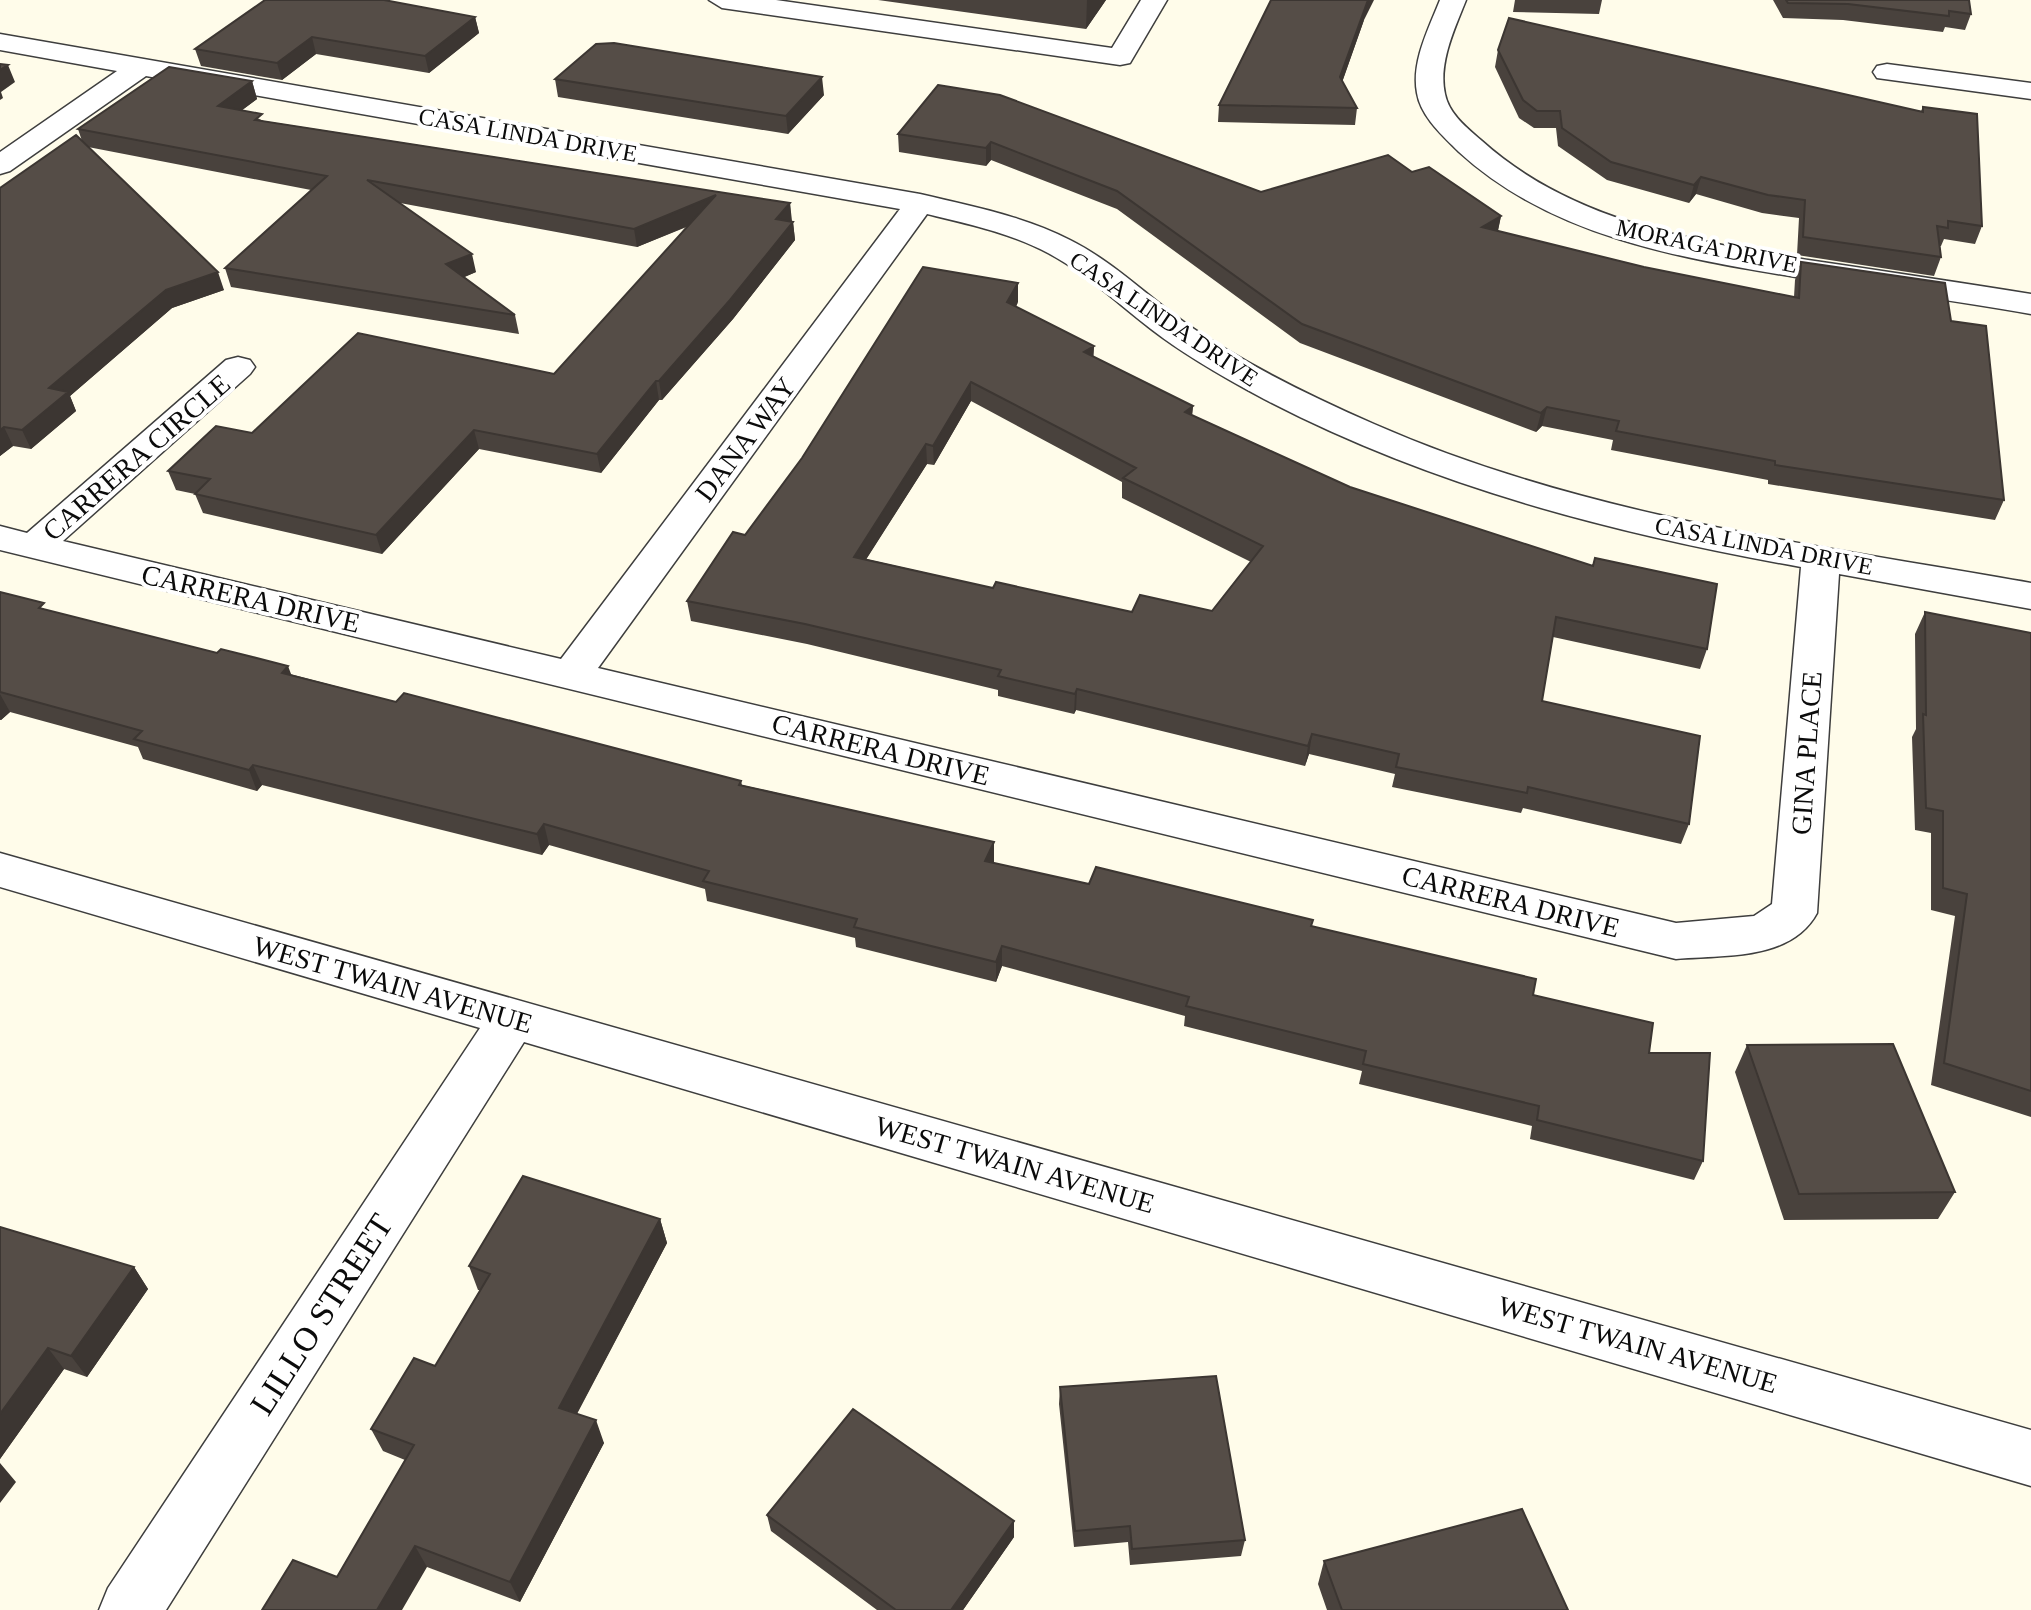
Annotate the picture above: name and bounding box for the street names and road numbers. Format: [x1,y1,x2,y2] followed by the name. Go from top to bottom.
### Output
[417,103,639,167] street label: CASA LINDA DRIVE
[1614,214,1800,278] street label: MORAGA DRIVE
[1065,246,1263,392] street label: CASA LINDA DRIVE
[37,368,236,547] street label: CARRERA CIRCLE
[689,371,802,507] street label: DANA WAY
[1653,512,1875,580] street label: CASA LINDA DRIVE
[139,558,363,639] street label: CARRERA DRIVE
[1785,670,1828,836] street label: GINA PLACE
[769,707,993,792] street label: CARRERA DRIVE
[1399,859,1623,944] street label: CARRERA DRIVE
[250,930,536,1039] street label: WEST TWAIN AVENUE
[872,1110,1158,1219] street label: WEST TWAIN AVENUE
[243,1207,400,1421] street label: LILLO STREET
[1495,1290,1781,1399] street label: WEST TWAIN AVENUE

